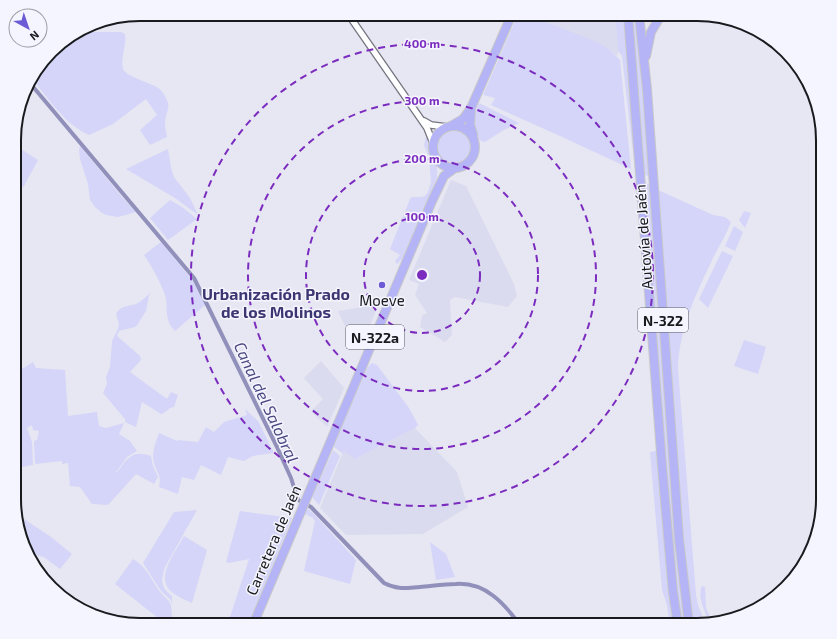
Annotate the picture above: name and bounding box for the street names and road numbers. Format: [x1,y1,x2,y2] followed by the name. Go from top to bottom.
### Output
[630,184,656,290] street label: Autovía de Jaén
[638,308,688,332] road number: N-322
[346,325,404,349] road number: N-322a
[242,482,304,598] street label: Carretera de Jaén

